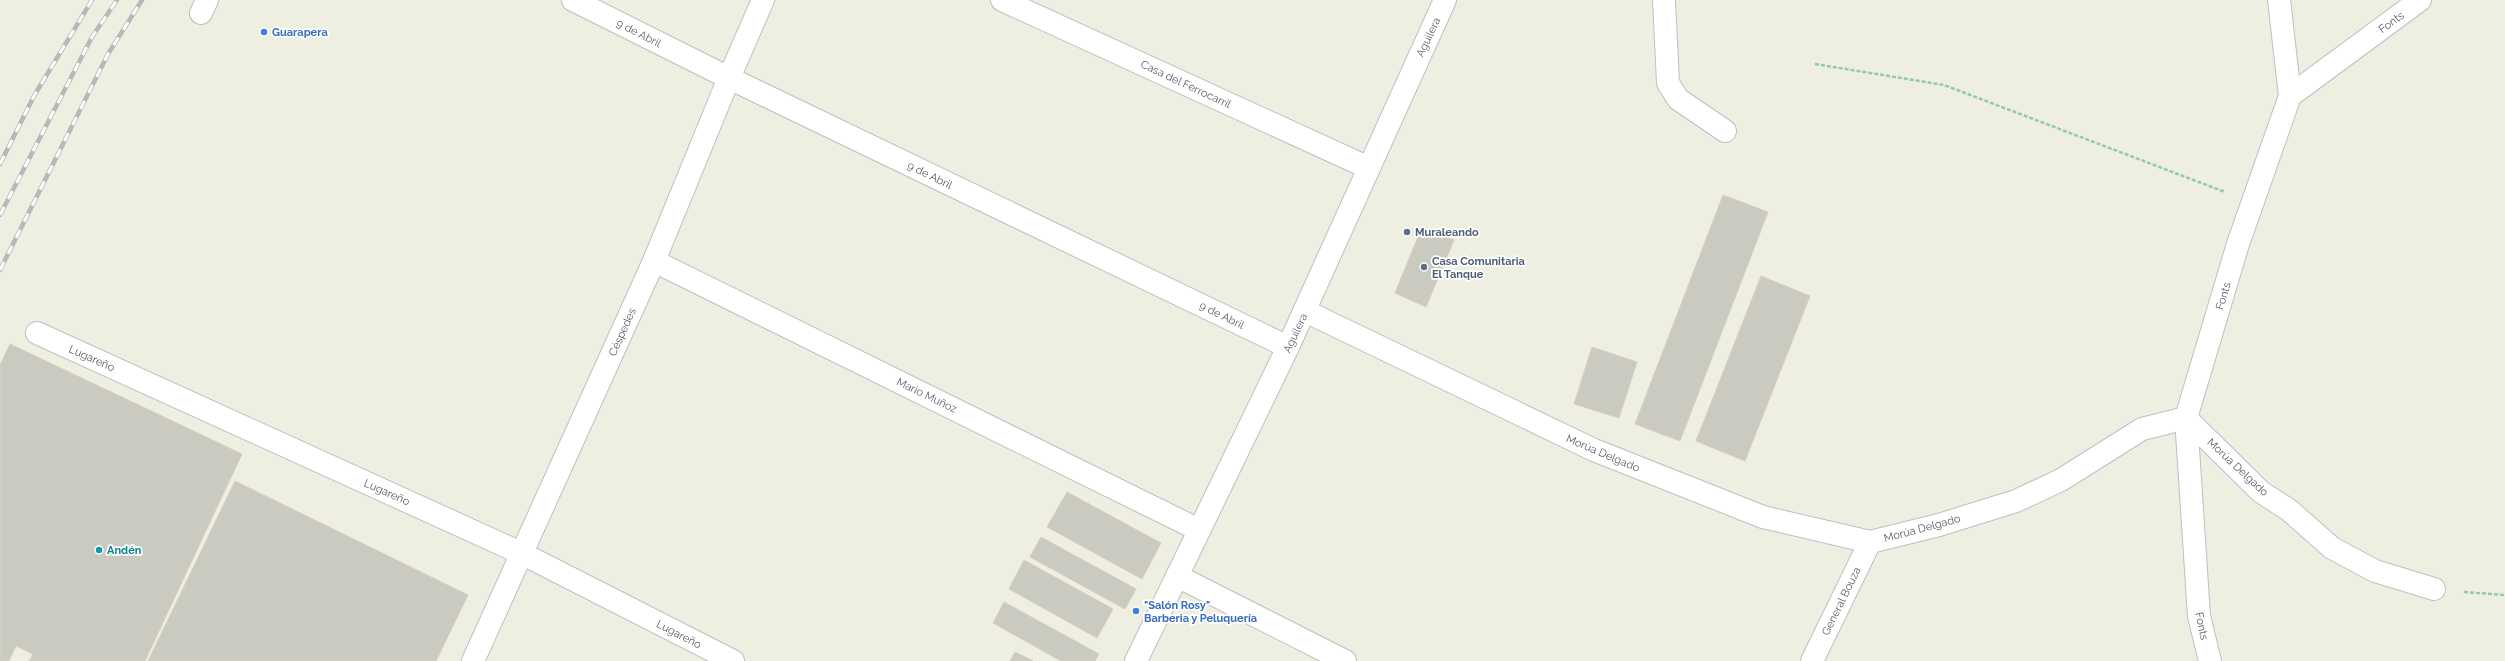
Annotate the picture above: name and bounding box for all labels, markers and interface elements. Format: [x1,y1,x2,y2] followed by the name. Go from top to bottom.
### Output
[2376,9,2406,36] street label: Fonts
[1414,15,1443,59] street label: Aguilera
[614,17,663,50] street label: 9 de Abril
[272,26,328,39] place label: Guarapera
[259,27,269,37] marker: Guarapera
[1139,58,1233,111] street label: Casa del Ferrocarril
[905,159,954,192] street label: 9 de Abril
[1415,226,1479,239] place label: Muraleando
[1402,227,1412,237] marker: Muraleando
[1432,255,1525,281] place label: Casa Comunitaria El Tanque
[1419,262,1429,272] marker: Casa Comunitaria El Tanque
[2213,281,2234,311] street label: Fonts
[1197,299,1246,332] street label: 9 de Abril
[606,306,639,358] street label: Céspedes
[1281,311,1310,355] street label: Aguilera
[67,343,117,375] street label: Lugareño
[894,375,960,416] street label: Mario Muñoz
[1564,432,1642,475] street label: Morúa Delgado
[2204,436,2271,499] street label: Morúa Delgado
[362,477,412,509] street label: Lugareño
[1882,512,1962,545] street label: Morúa Delgado
[107,544,142,557] place label: Andén
[94,545,104,555] marker: Andén
[1819,565,1864,637] street label: General Bouza
[1144,599,1257,625] place label: "Salón Rosy" Barberia y Peluquería
[1131,606,1141,616] marker: "Salón Rosy" Barberia y Peluquería
[2192,611,2211,641] street label: Fonts
[654,618,704,652] street label: Lugareño

